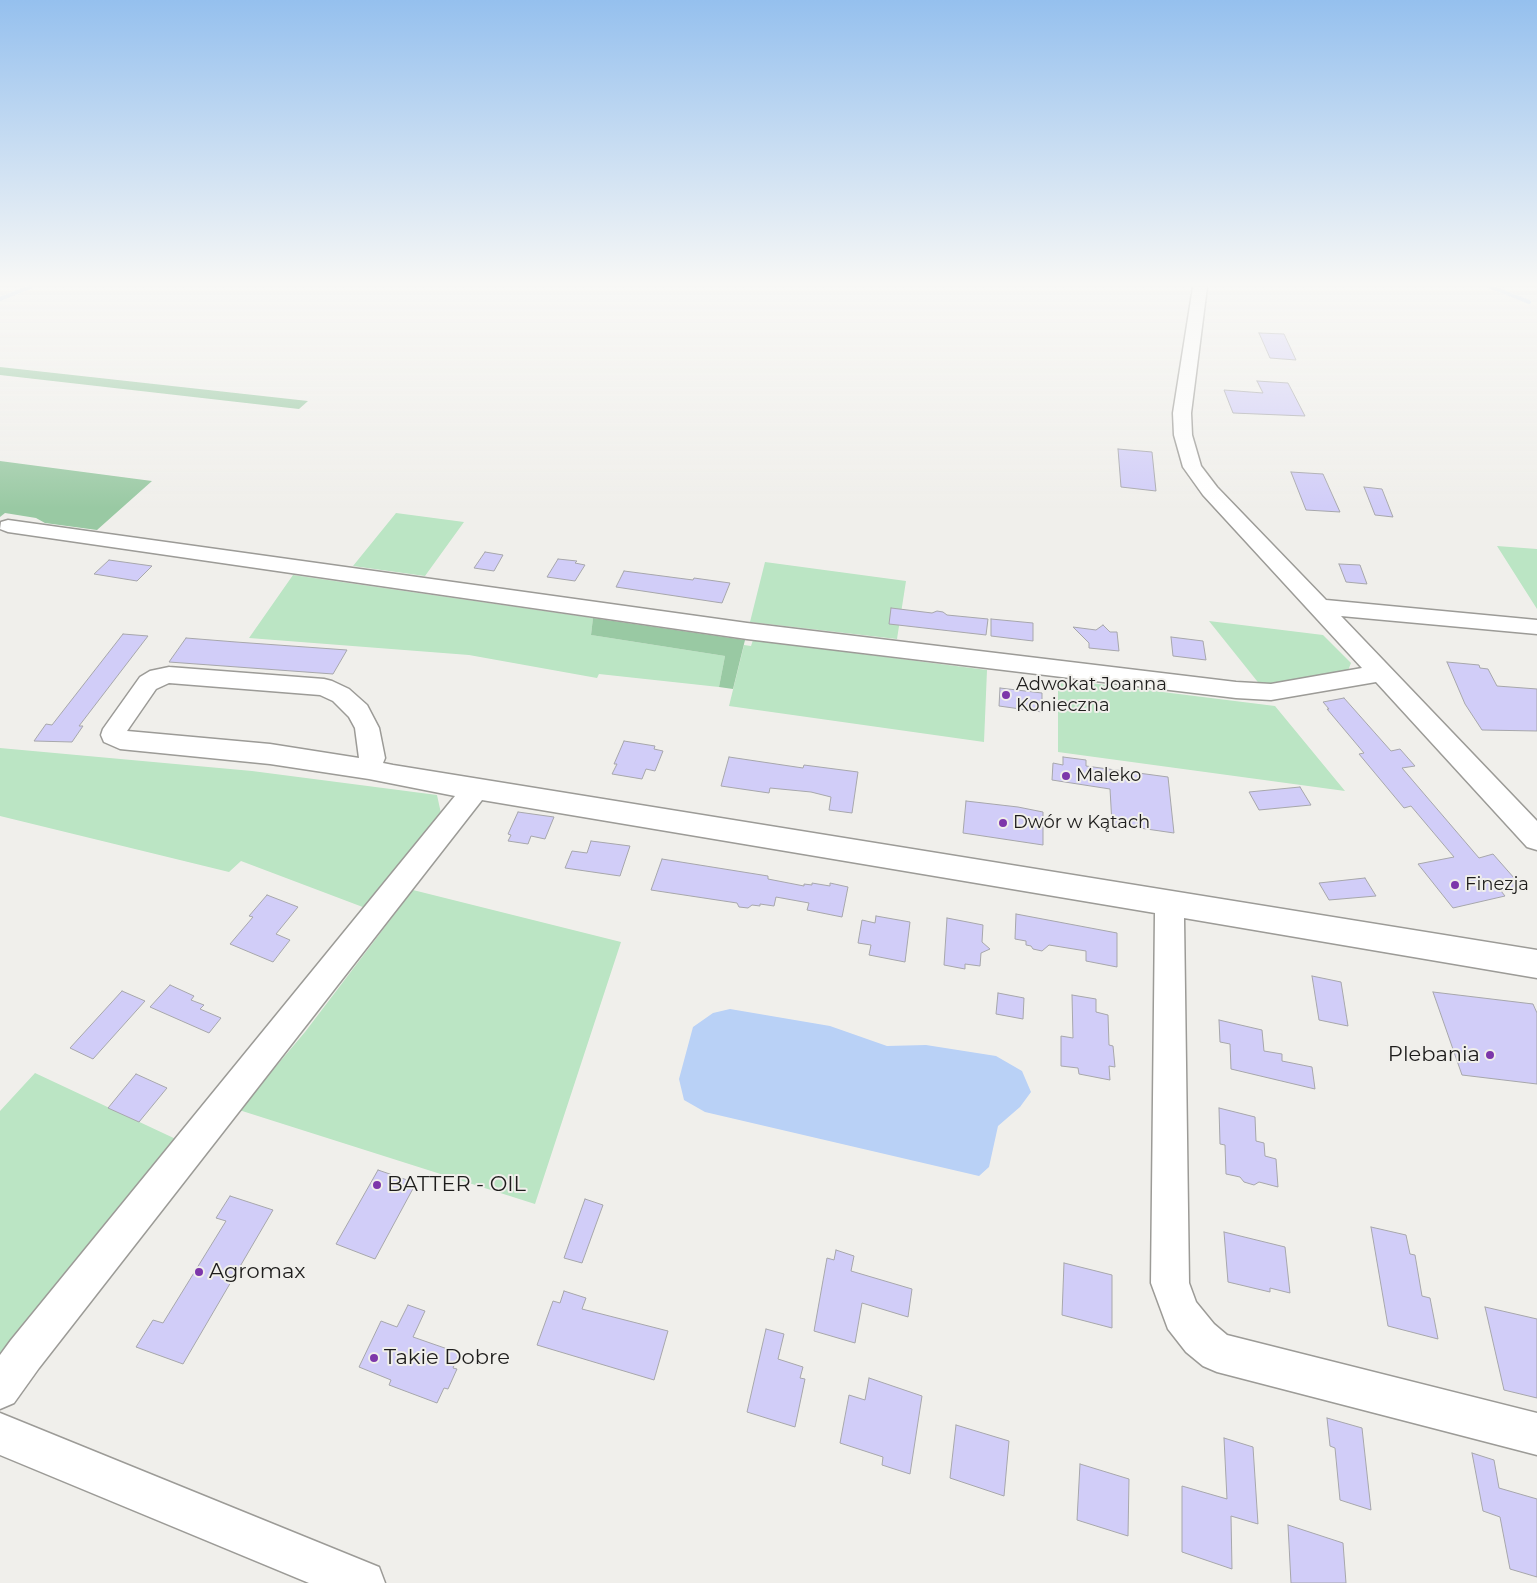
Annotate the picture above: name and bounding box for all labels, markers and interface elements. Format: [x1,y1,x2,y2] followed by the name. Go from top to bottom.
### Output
[1016,674,1167,716] place label: Adwokat Joanna Konieczna
[1000,689,1012,701] marker: Adwokat Joanna Konieczna
[1076,765,1141,787] place label: Maleko
[1060,770,1072,782] marker: Maleko
[1013,812,1150,834] place label: Dwór w Kątach
[997,817,1009,829] marker: Dwór w Kątach
[1465,874,1529,896] place label: Finezja
[1449,879,1461,891] marker: Finezja
[1388,1042,1480,1068] place label: Plebania
[1484,1049,1496,1061] marker: Plebania
[387,1172,526,1198] place label: BATTER - OIL
[371,1179,383,1191] marker: BATTER - OIL
[209,1259,306,1285] place label: Agromax
[193,1266,205,1278] marker: Agromax
[384,1345,510,1371] place label: Takie Dobre
[368,1352,380,1364] marker: Takie Dobre

